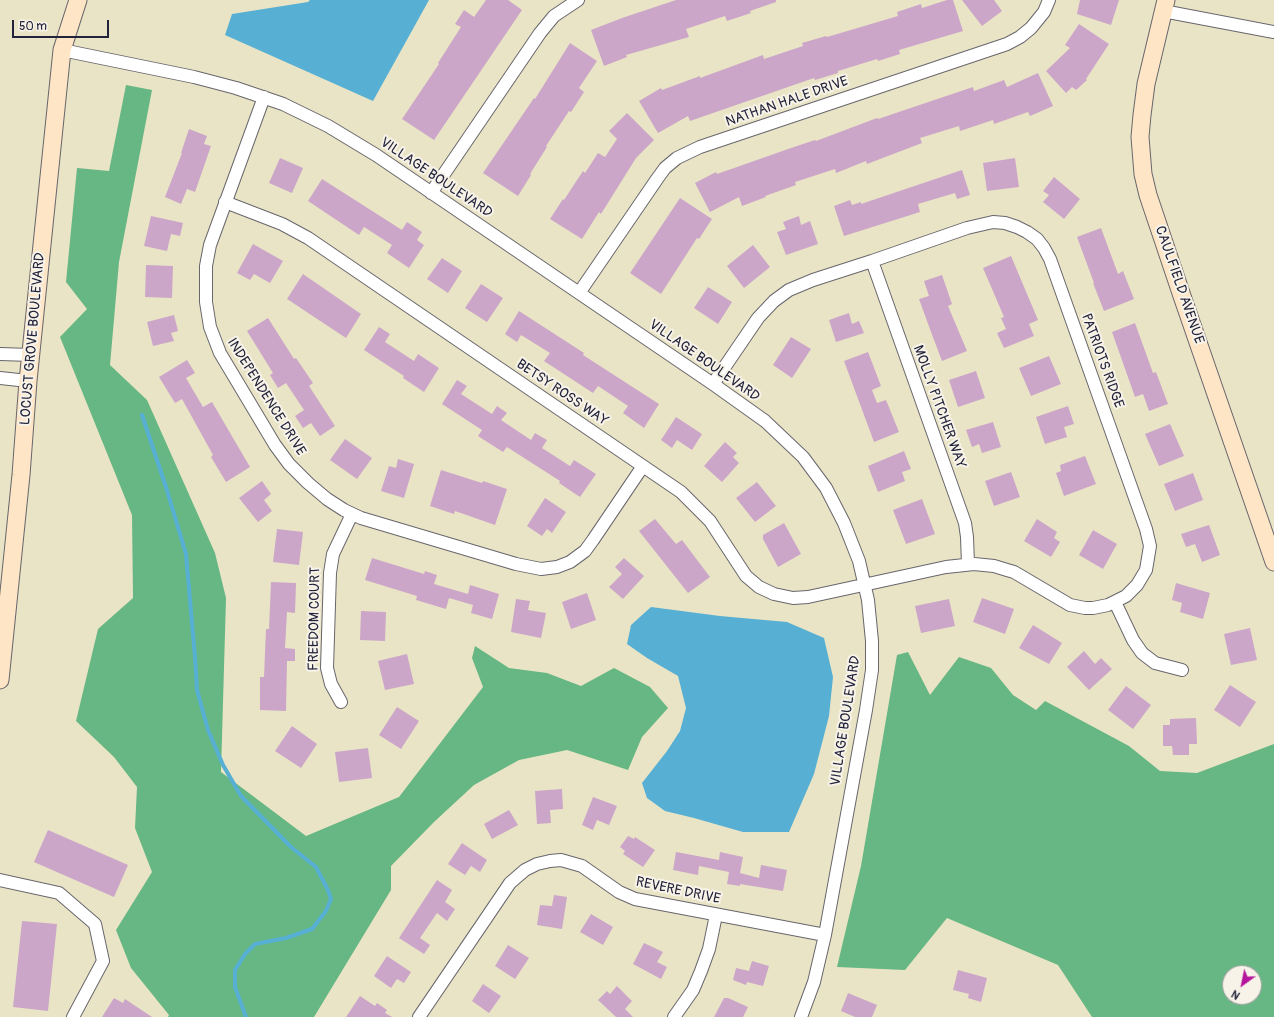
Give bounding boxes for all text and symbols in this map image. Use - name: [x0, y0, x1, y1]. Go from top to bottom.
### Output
- scale bar: [14, 12, 111, 38]
- text: 50 m: [19, 19, 47, 34]
- street label: NATHAN HALE DRIVE: [724, 73, 850, 131]
- street label: VILLAGE BOULEVARD: [377, 134, 495, 222]
- street label: CAULFIELD AVENUE: [1151, 224, 1207, 346]
- street label: LOCUST GROVE BOULEVARD: [17, 252, 49, 426]
- street label: PATRIOTS RIDGE: [1077, 312, 1127, 410]
- street label: VILLAGE BOULEVARD: [645, 316, 763, 406]
- street label: INDEPENDENCE DRIVE: [223, 335, 309, 459]
- street label: MOLLY PITCHER WAY: [909, 343, 969, 471]
- street label: BETSY ROSS WAY: [513, 356, 611, 430]
- street label: FREEDOM COURT: [306, 567, 324, 671]
- street label: VILLAGE BOULEVARD: [827, 655, 865, 787]
- street label: REVERE DRIVE: [634, 874, 722, 908]
- north arrow: [1222, 965, 1262, 1005]
- text: N: [1229, 987, 1242, 1002]

